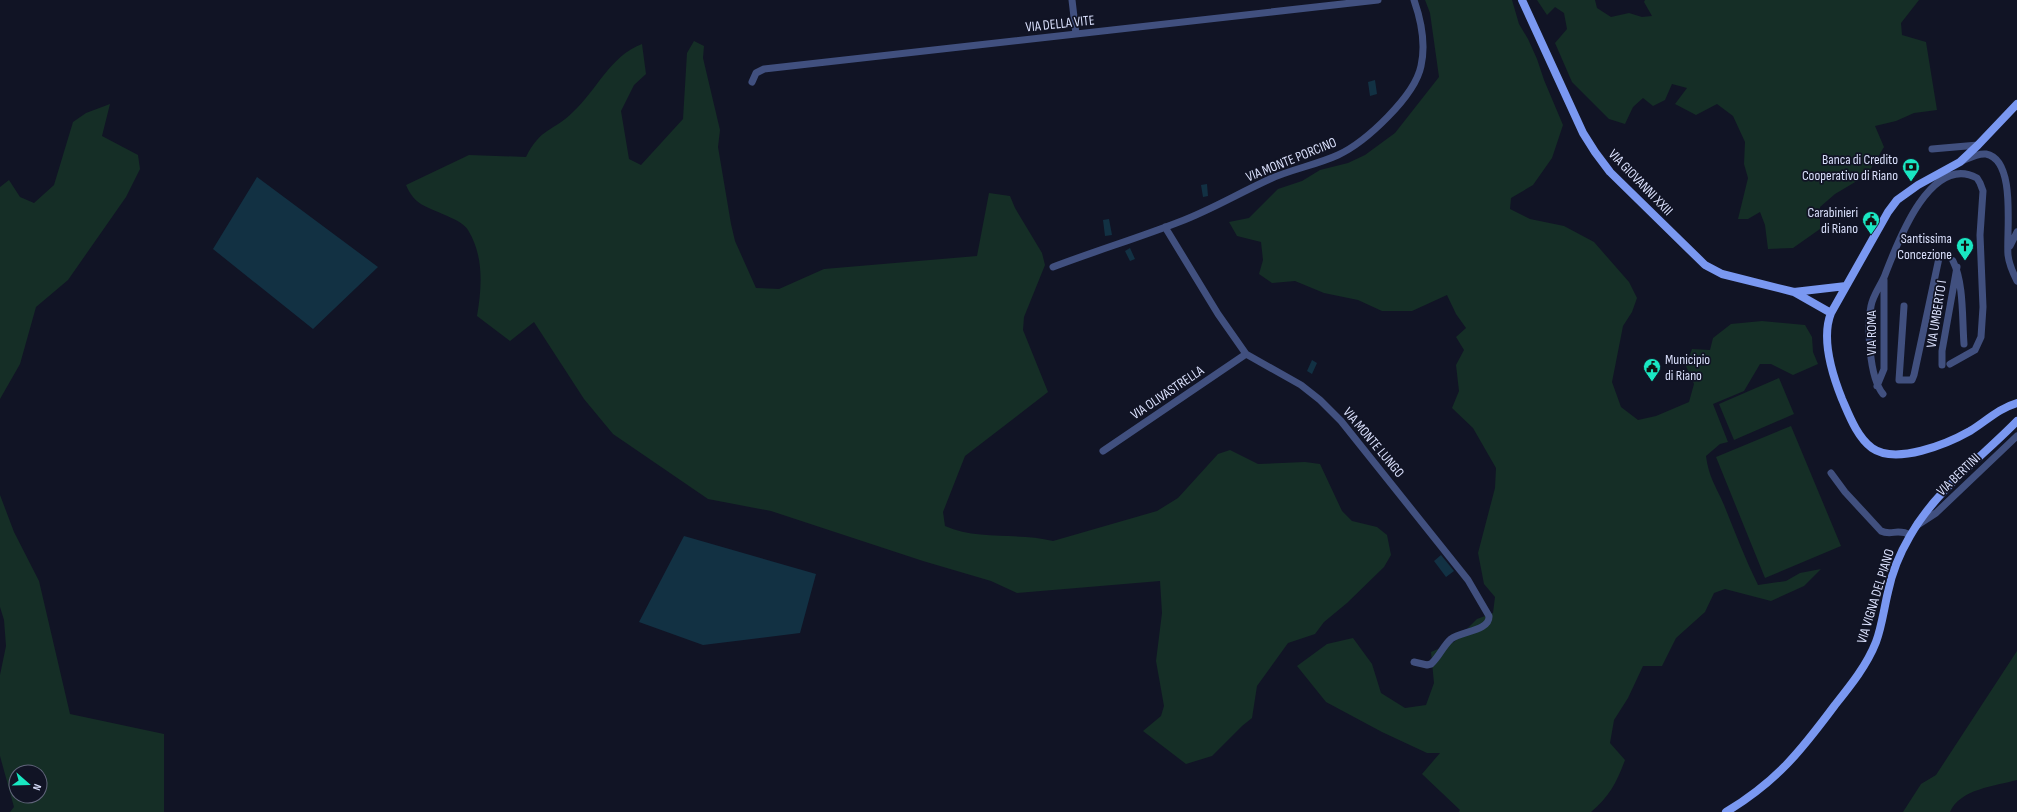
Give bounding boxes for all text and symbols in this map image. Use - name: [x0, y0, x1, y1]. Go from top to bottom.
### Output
- street label: VIA DELLA VITE: [1025, 11, 1096, 36]
- street label: VIA MONTE PORCINO: [1243, 134, 1339, 185]
- street label: VIA GIOVANNI XXIII: [1605, 146, 1677, 219]
- place label: Banca di Credito Cooperativo di Riano: [1802, 151, 1898, 184]
- bank icon: Banca di Credito Cooperativo di Riano: [1901, 157, 1921, 182]
- place label: Carabinieri di Riano: [1808, 204, 1858, 237]
- public building icon: Carabinieri di Riano: [1861, 210, 1881, 235]
- place label: Santissima Concezione: [1897, 230, 1952, 263]
- church icon: Santissima Concezione: [1955, 236, 1975, 261]
- street label: VIA UMBERTO I: [1923, 279, 1950, 349]
- street label: VIA ROMA: [1863, 310, 1880, 355]
- place label: Municipio di Riano: [1665, 351, 1710, 384]
- public building icon: Municipio di Riano: [1642, 357, 1662, 382]
- street label: VIA OLIVASTRELLA: [1128, 361, 1208, 423]
- street label: VIA MONTE LUNGO: [1339, 404, 1408, 481]
- street label: VIA BERTINI: [1933, 449, 1984, 499]
- street label: VIA VIGNA DEL PIANO: [1853, 547, 1898, 645]
- north arrow: [8, 764, 48, 804]
- text: N: [30, 782, 44, 792]

